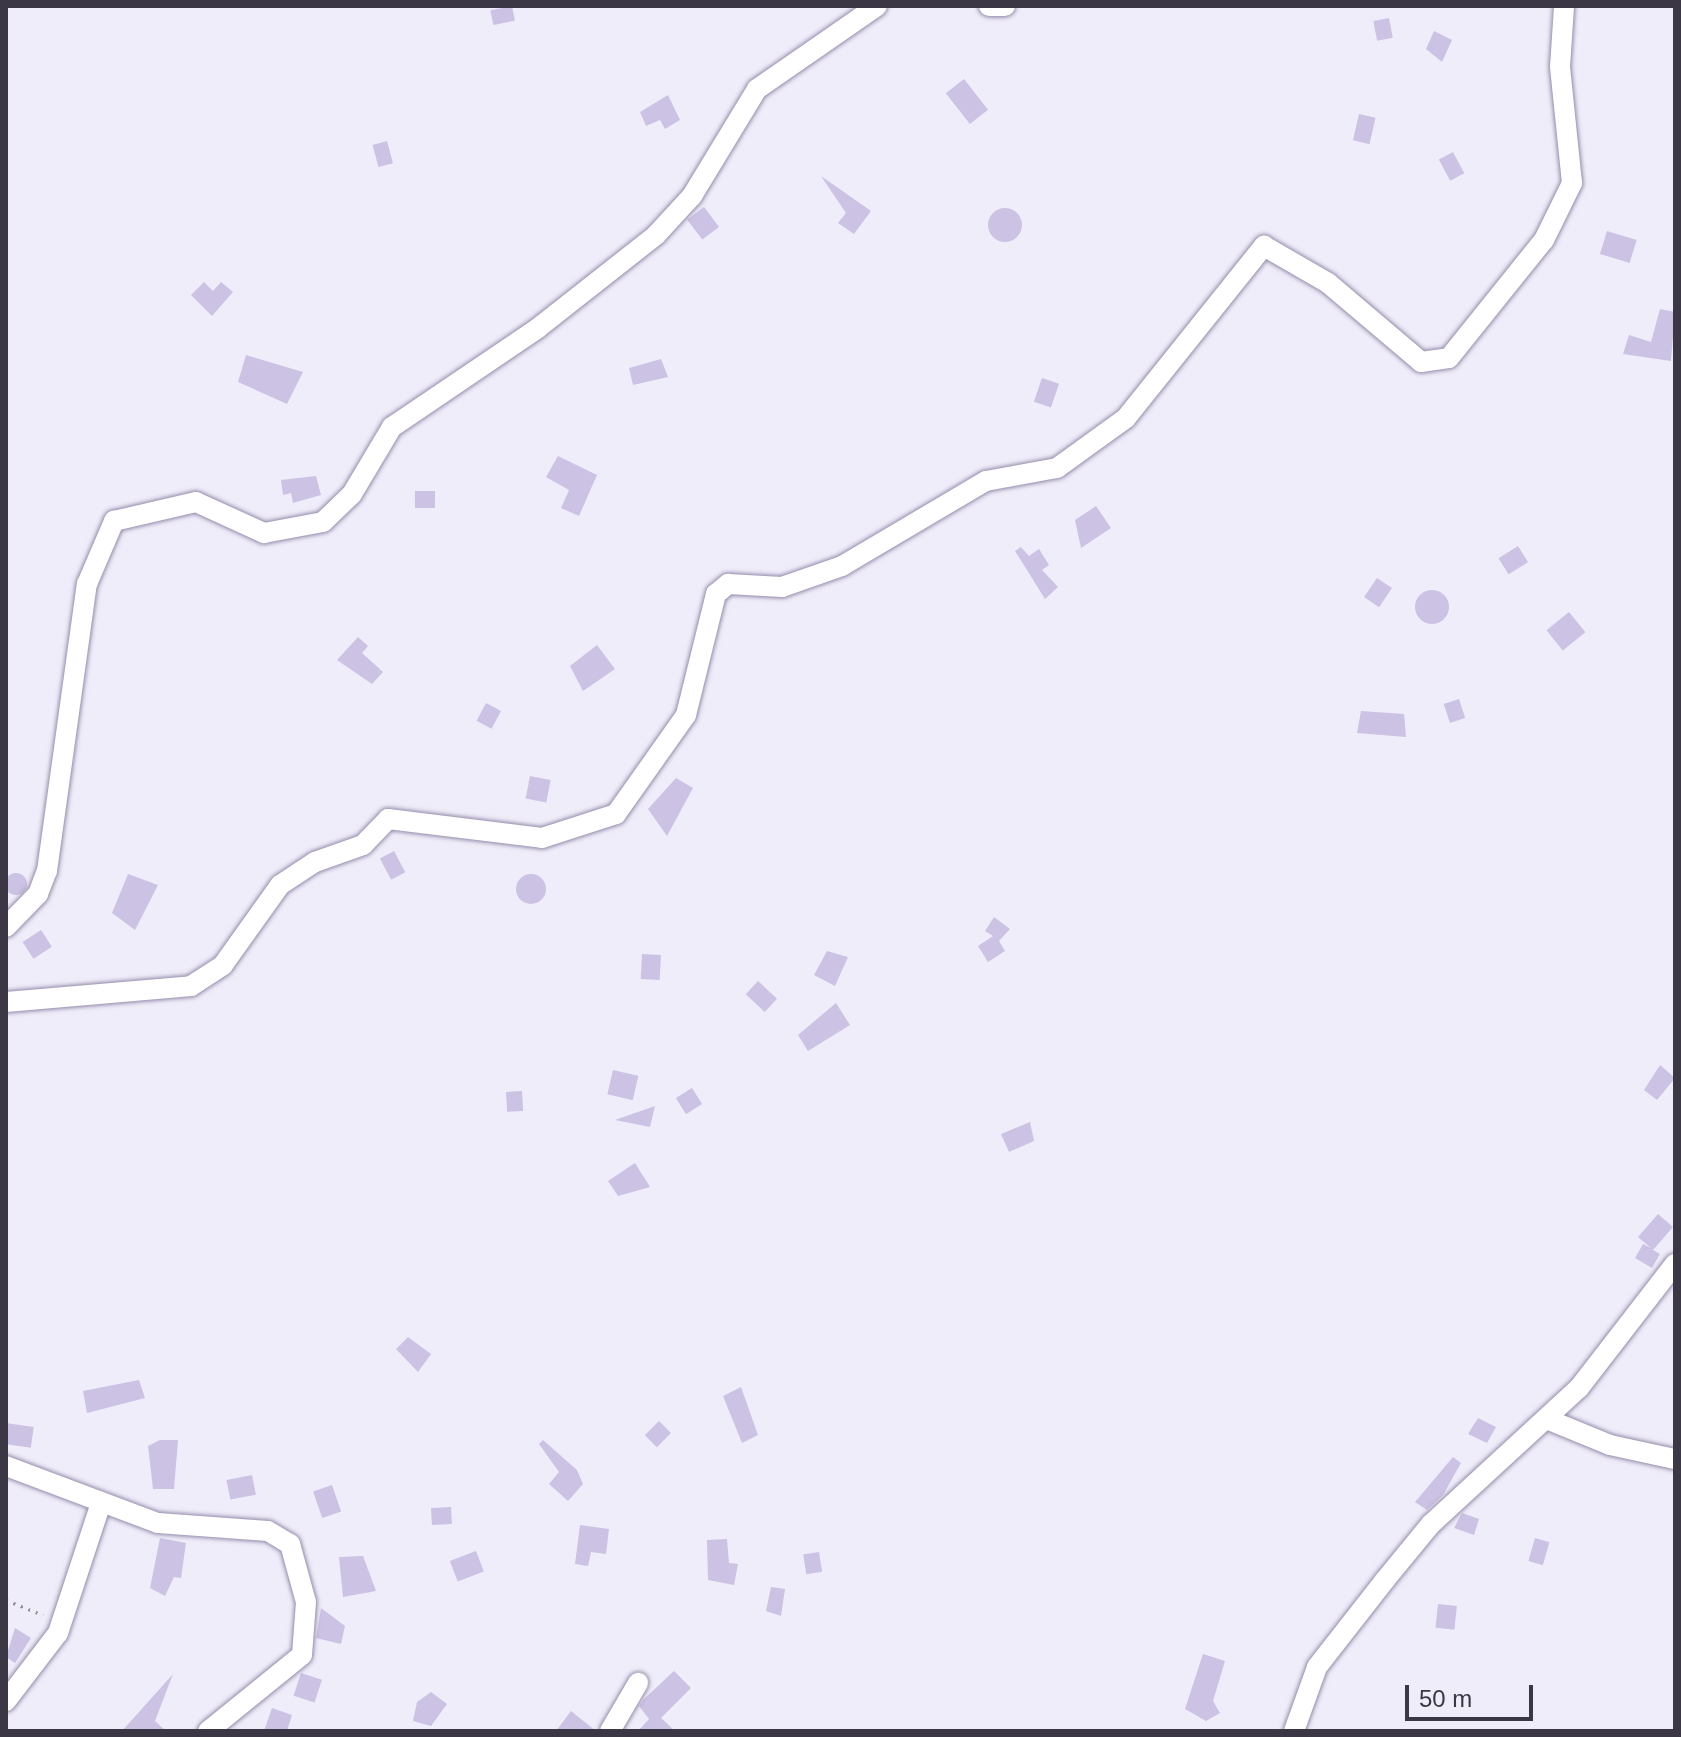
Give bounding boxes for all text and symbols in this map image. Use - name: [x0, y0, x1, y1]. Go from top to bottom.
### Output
- scale bar: [1409, 1669, 1537, 1719]
- text: 50 m: [1419, 1685, 1472, 1712]

